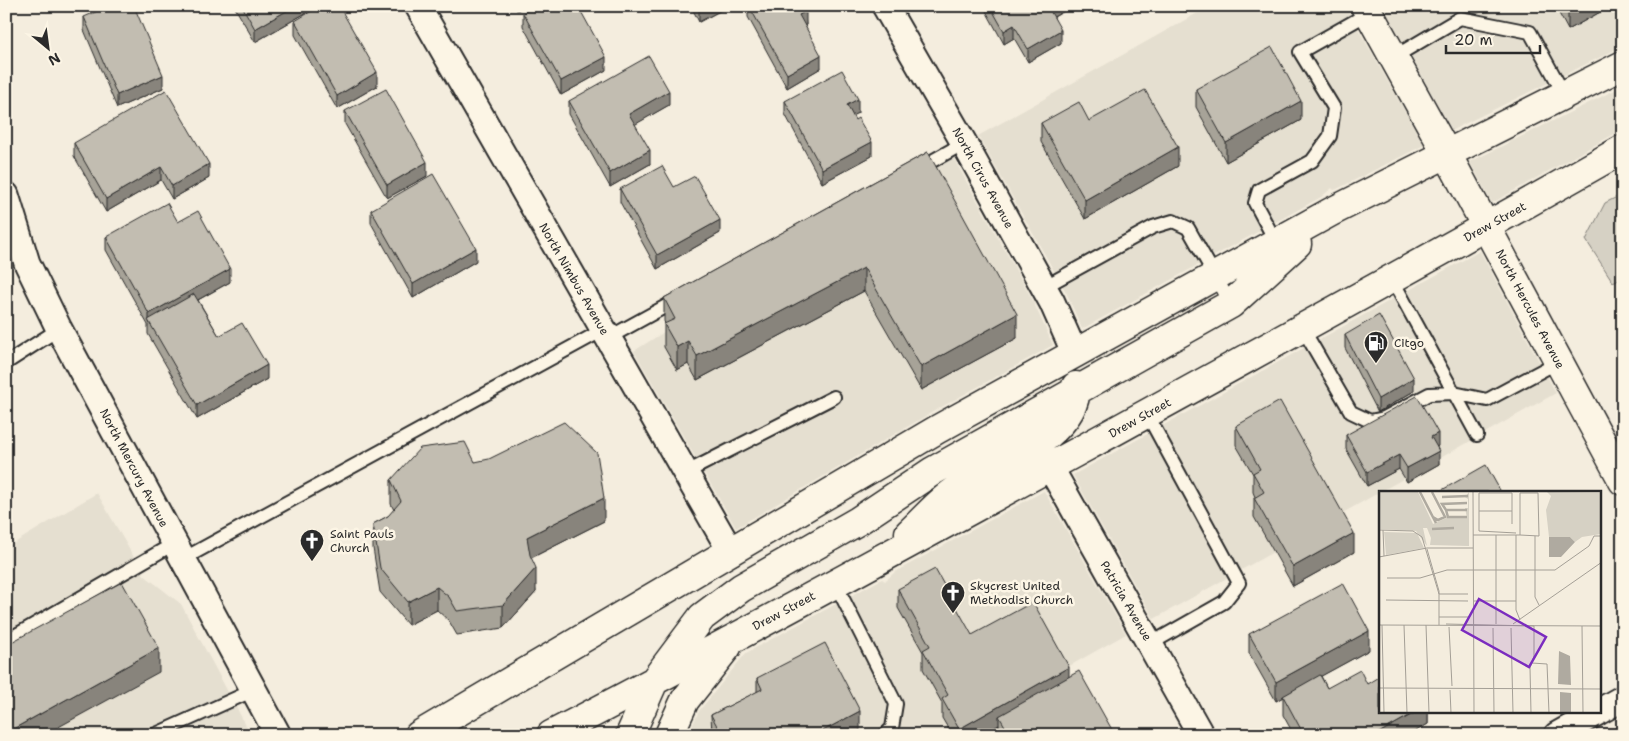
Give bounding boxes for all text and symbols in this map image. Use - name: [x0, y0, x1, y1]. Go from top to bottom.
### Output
- north arrow: [22, 22, 72, 72]
- scale bar: [1446, 22, 1540, 54]
- text: 20 m: [1454, 30, 1493, 50]
- text: N: [45, 49, 64, 70]
- street label: North Cirus Avenue: [949, 125, 1017, 231]
- street label: Drew Street: [1461, 198, 1529, 246]
- street label: North Nimbus Avenue: [535, 220, 613, 338]
- street label: North Hercules Avenue: [1492, 246, 1568, 372]
- fuel station icon: Citgo: [1363, 330, 1389, 364]
- place label: Citgo: [1394, 335, 1424, 351]
- street label: Drew Street: [1106, 394, 1174, 442]
- street label: North Mercury Avenue: [96, 406, 172, 530]
- inset map: [1379, 491, 1602, 714]
- place label: Saint Pauls Church: [330, 526, 394, 556]
- church icon: Saint Pauls Church: [299, 528, 325, 562]
- street label: Patricia Avenue: [1097, 558, 1156, 644]
- place label: Skycrest United Methodist Church: [970, 578, 1073, 608]
- church icon: Skycrest United Methodist Church: [940, 580, 966, 614]
- street label: Drew Street: [750, 588, 818, 634]

